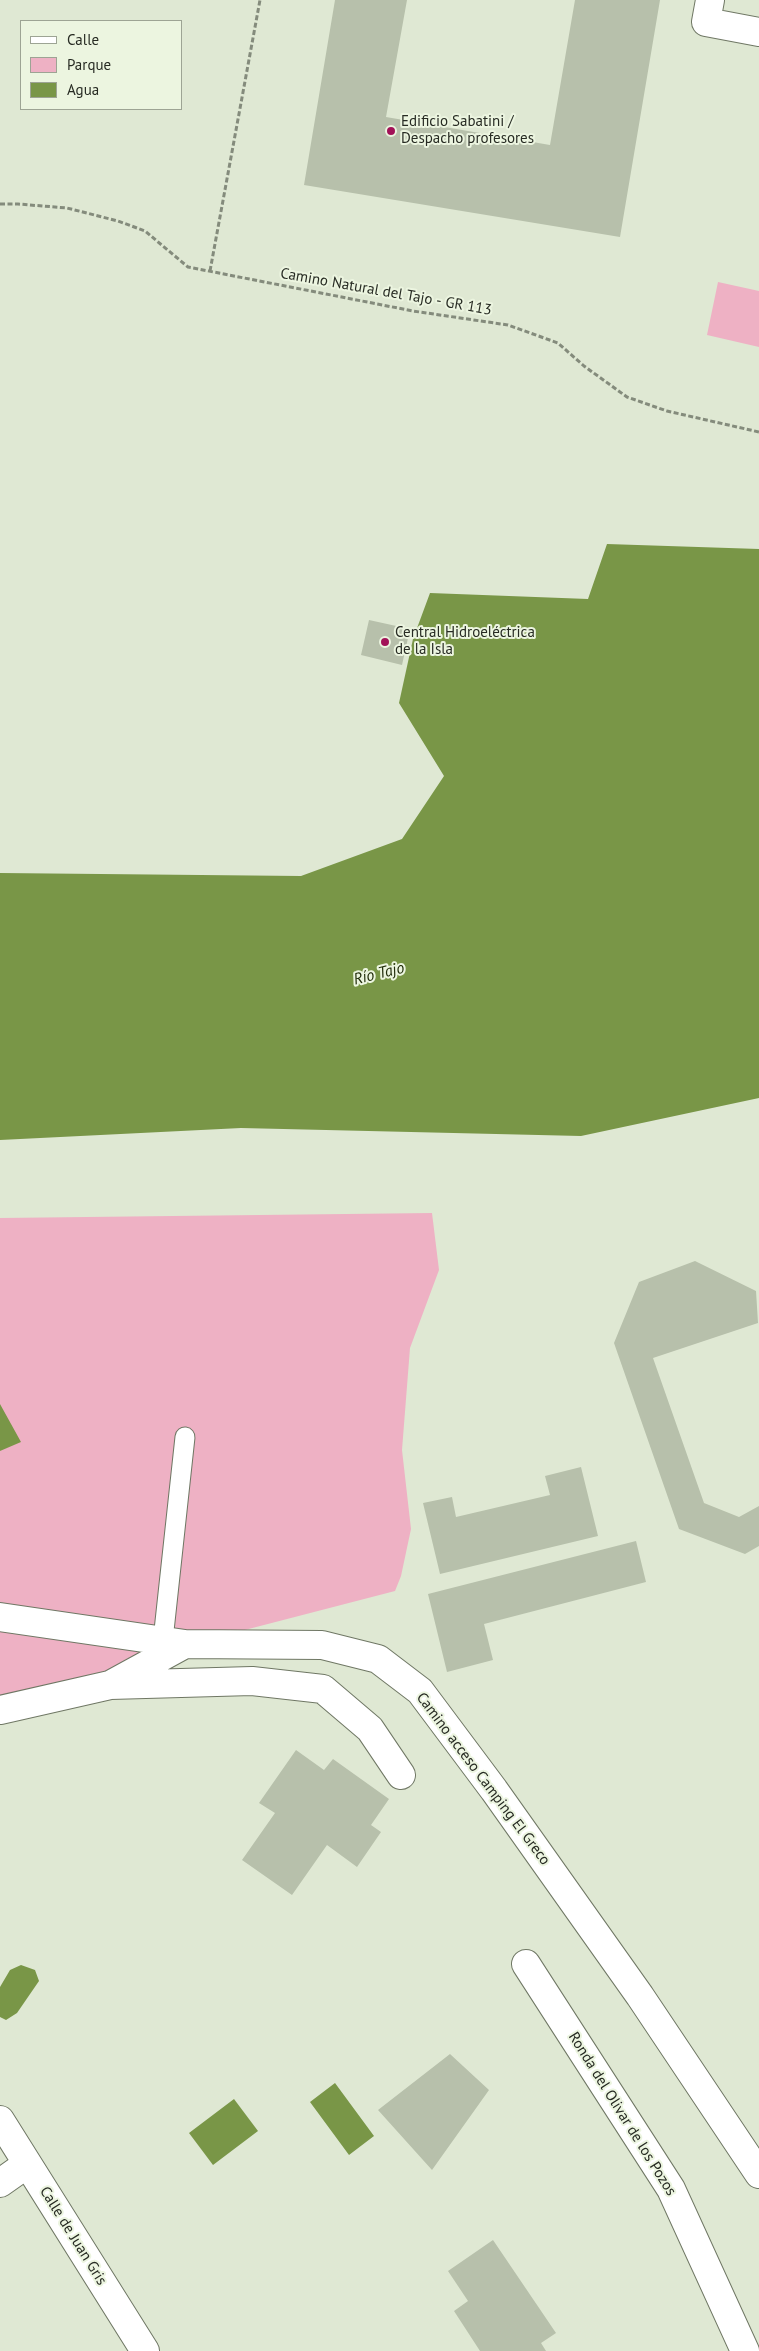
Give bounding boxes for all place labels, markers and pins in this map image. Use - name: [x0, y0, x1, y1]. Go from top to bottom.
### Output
- place label: Edificio Sabatini / Despacho profesores: [401, 113, 534, 148]
- marker: Edificio Sabatini / Despacho profesores: [385, 125, 397, 137]
- place label: Central Hidroeléctrica de la Isla: [395, 624, 535, 659]
- marker: Central Hidroeléctrica de la Isla: [379, 636, 391, 648]

